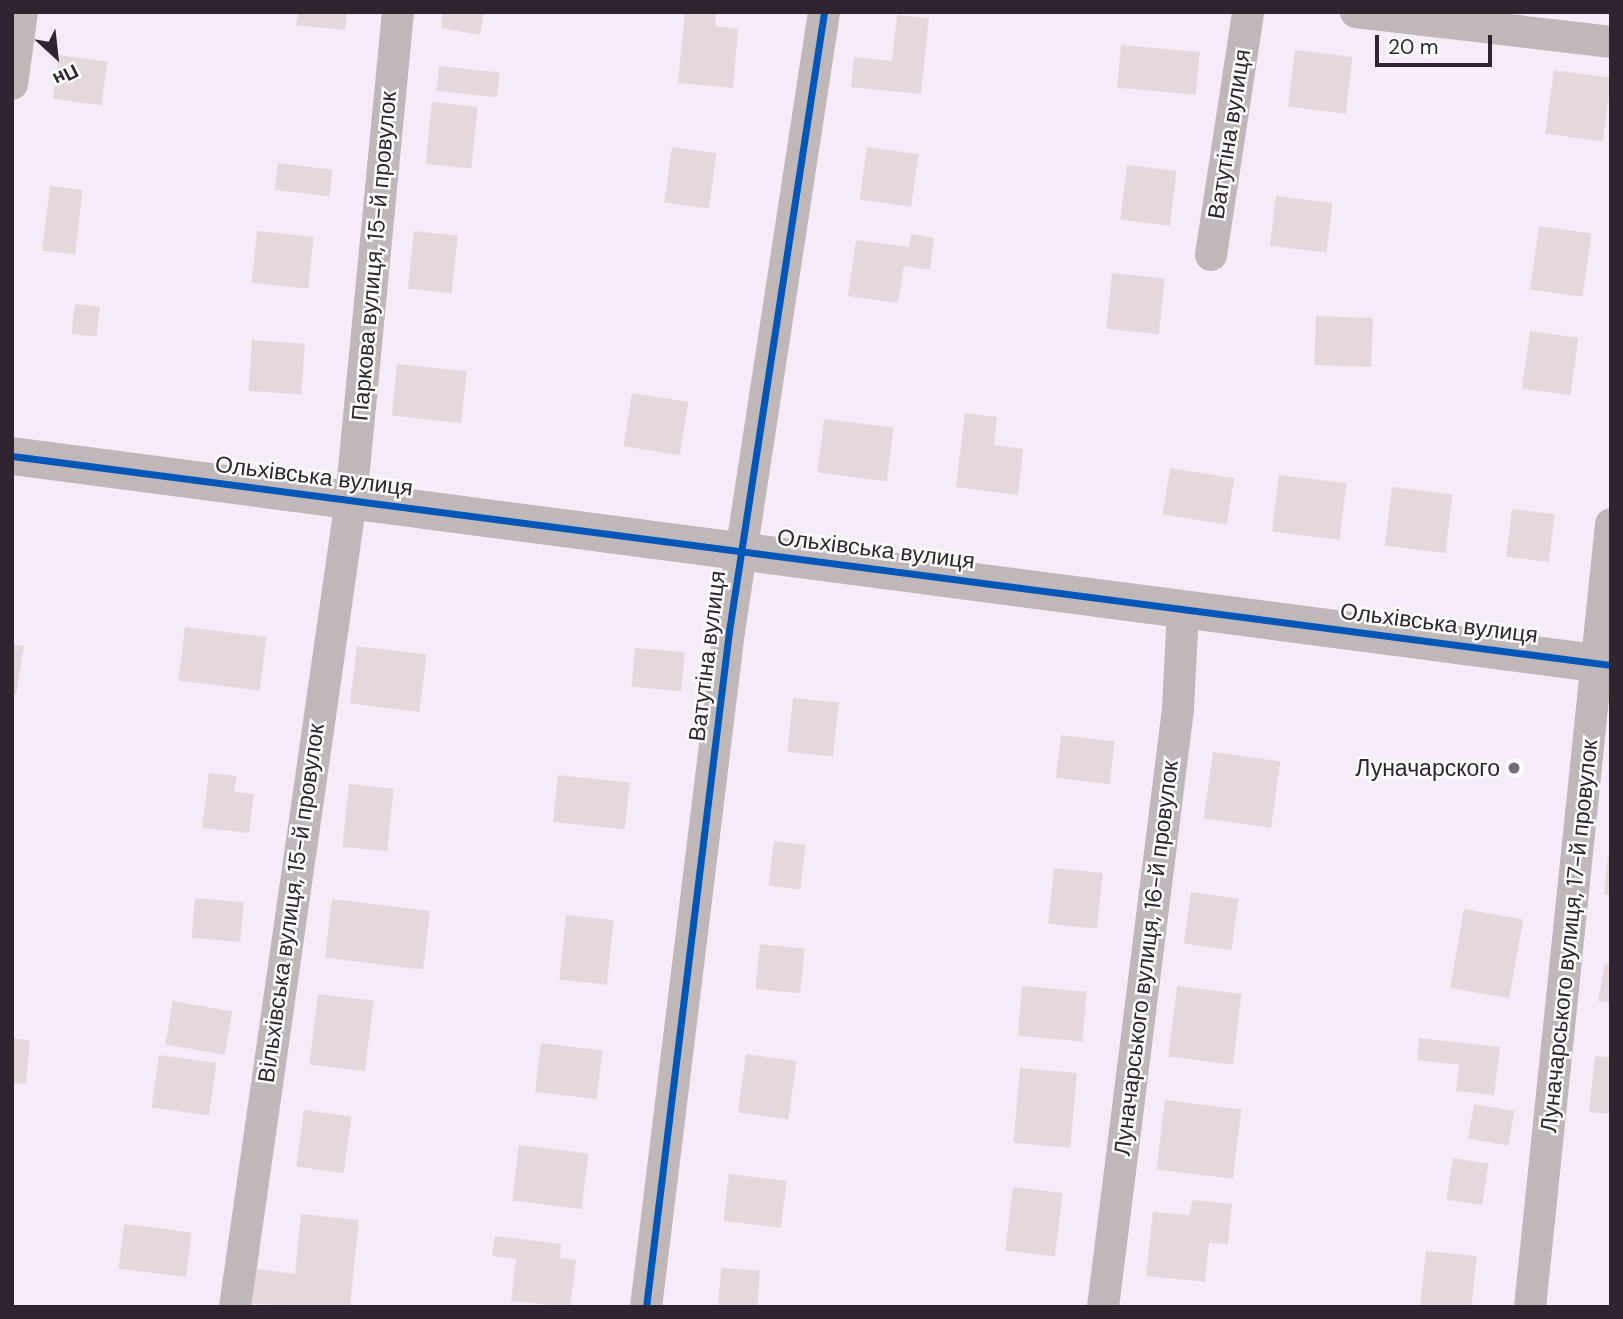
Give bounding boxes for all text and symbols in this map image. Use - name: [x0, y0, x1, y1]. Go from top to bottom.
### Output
- north arrow: [21, 21, 91, 91]
- scale bar: [1378, 21, 1495, 65]
- text: 20 m: [1388, 33, 1439, 61]
- street label: Ватутіна вулиця: [1202, 47, 1256, 221]
- text: Пн: [49, 58, 83, 92]
- street label: Паркова вулиця, 15-й провулок: [346, 90, 402, 422]
- street label: Ольхівська вулиця: [213, 450, 415, 502]
- street label: Ольхівська вулиця: [775, 523, 977, 575]
- street label: Ватутіна вулиця: [683, 569, 731, 743]
- street label: Ольхівська вулиця: [1338, 597, 1540, 649]
- street label: Вільхівська вулиця, 15-й провулок: [252, 722, 330, 1084]
- street label: Луначарського вулиця, 17-й провулок: [1535, 738, 1603, 1134]
- place label: Луначарского: [1355, 754, 1500, 782]
- street label: Луначарського вулиця, 16-й провулок: [1108, 759, 1184, 1157]
- marker: Луначарского: [1506, 760, 1522, 776]

